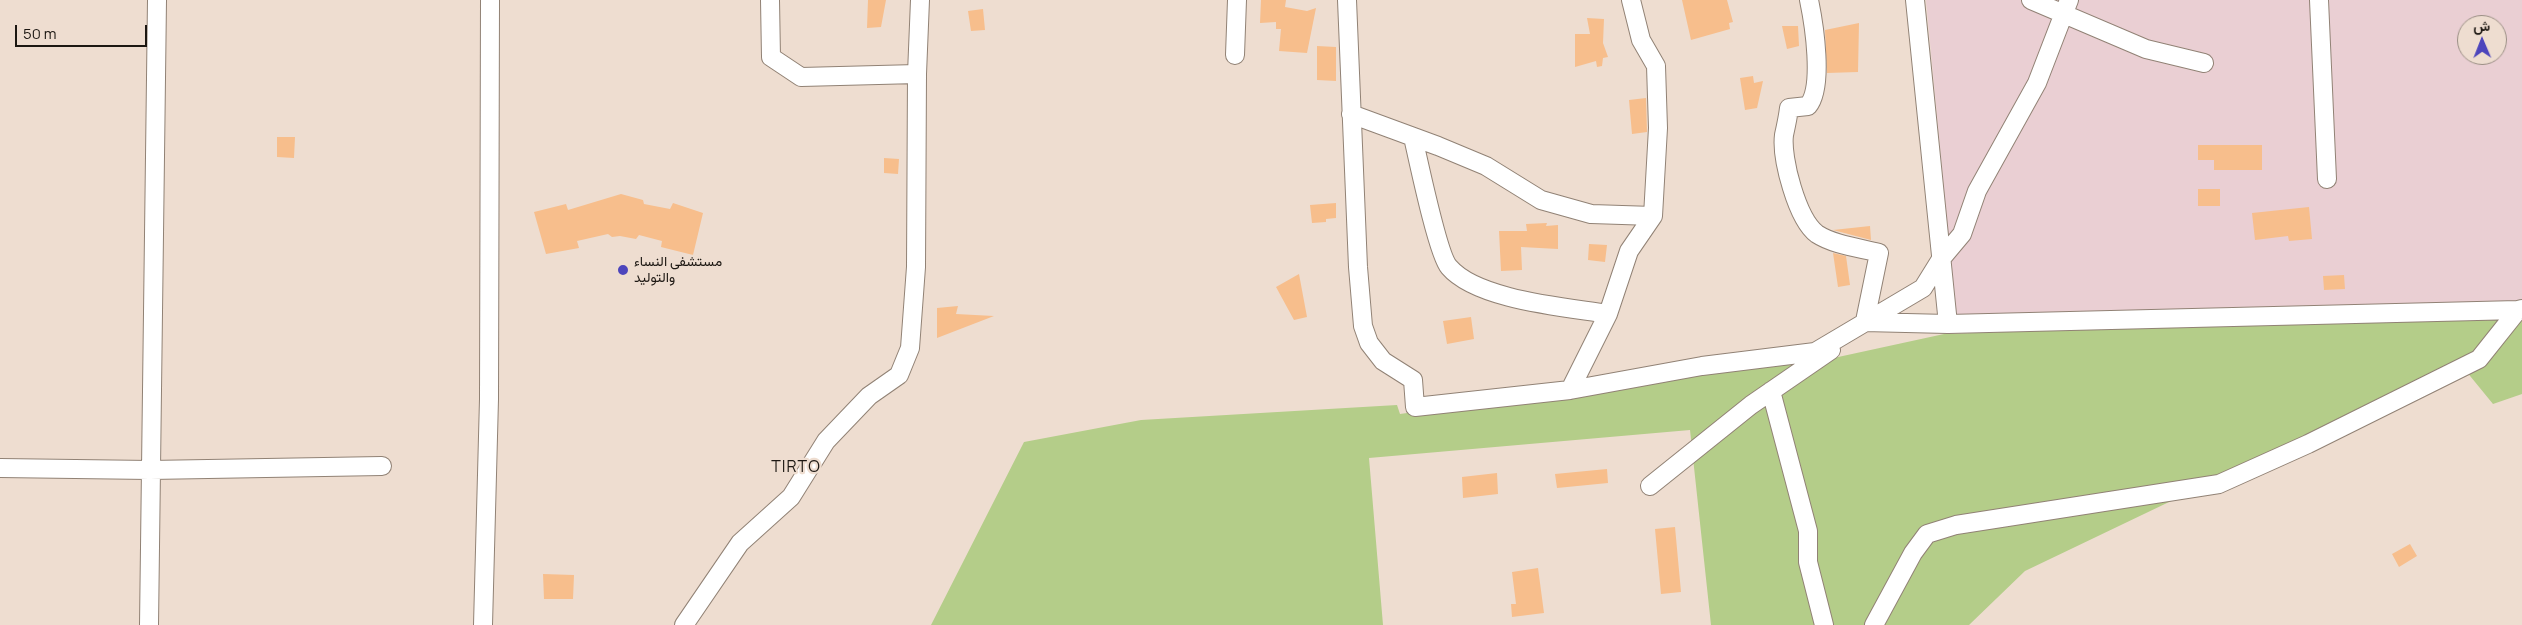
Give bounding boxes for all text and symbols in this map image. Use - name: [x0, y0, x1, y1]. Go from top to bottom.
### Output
- scale bar: [18, 15, 150, 47]
- north arrow: [2457, 15, 2507, 65]
- text: ش: [2473, 16, 2490, 35]
- text: 50 m: [23, 23, 57, 44]
- place label: مستشفى النساء والتوليد: [634, 254, 722, 286]
- marker: مستشفى النساء والتوليد: [616, 263, 630, 277]
- district label: TIRTO: [771, 458, 821, 478]

